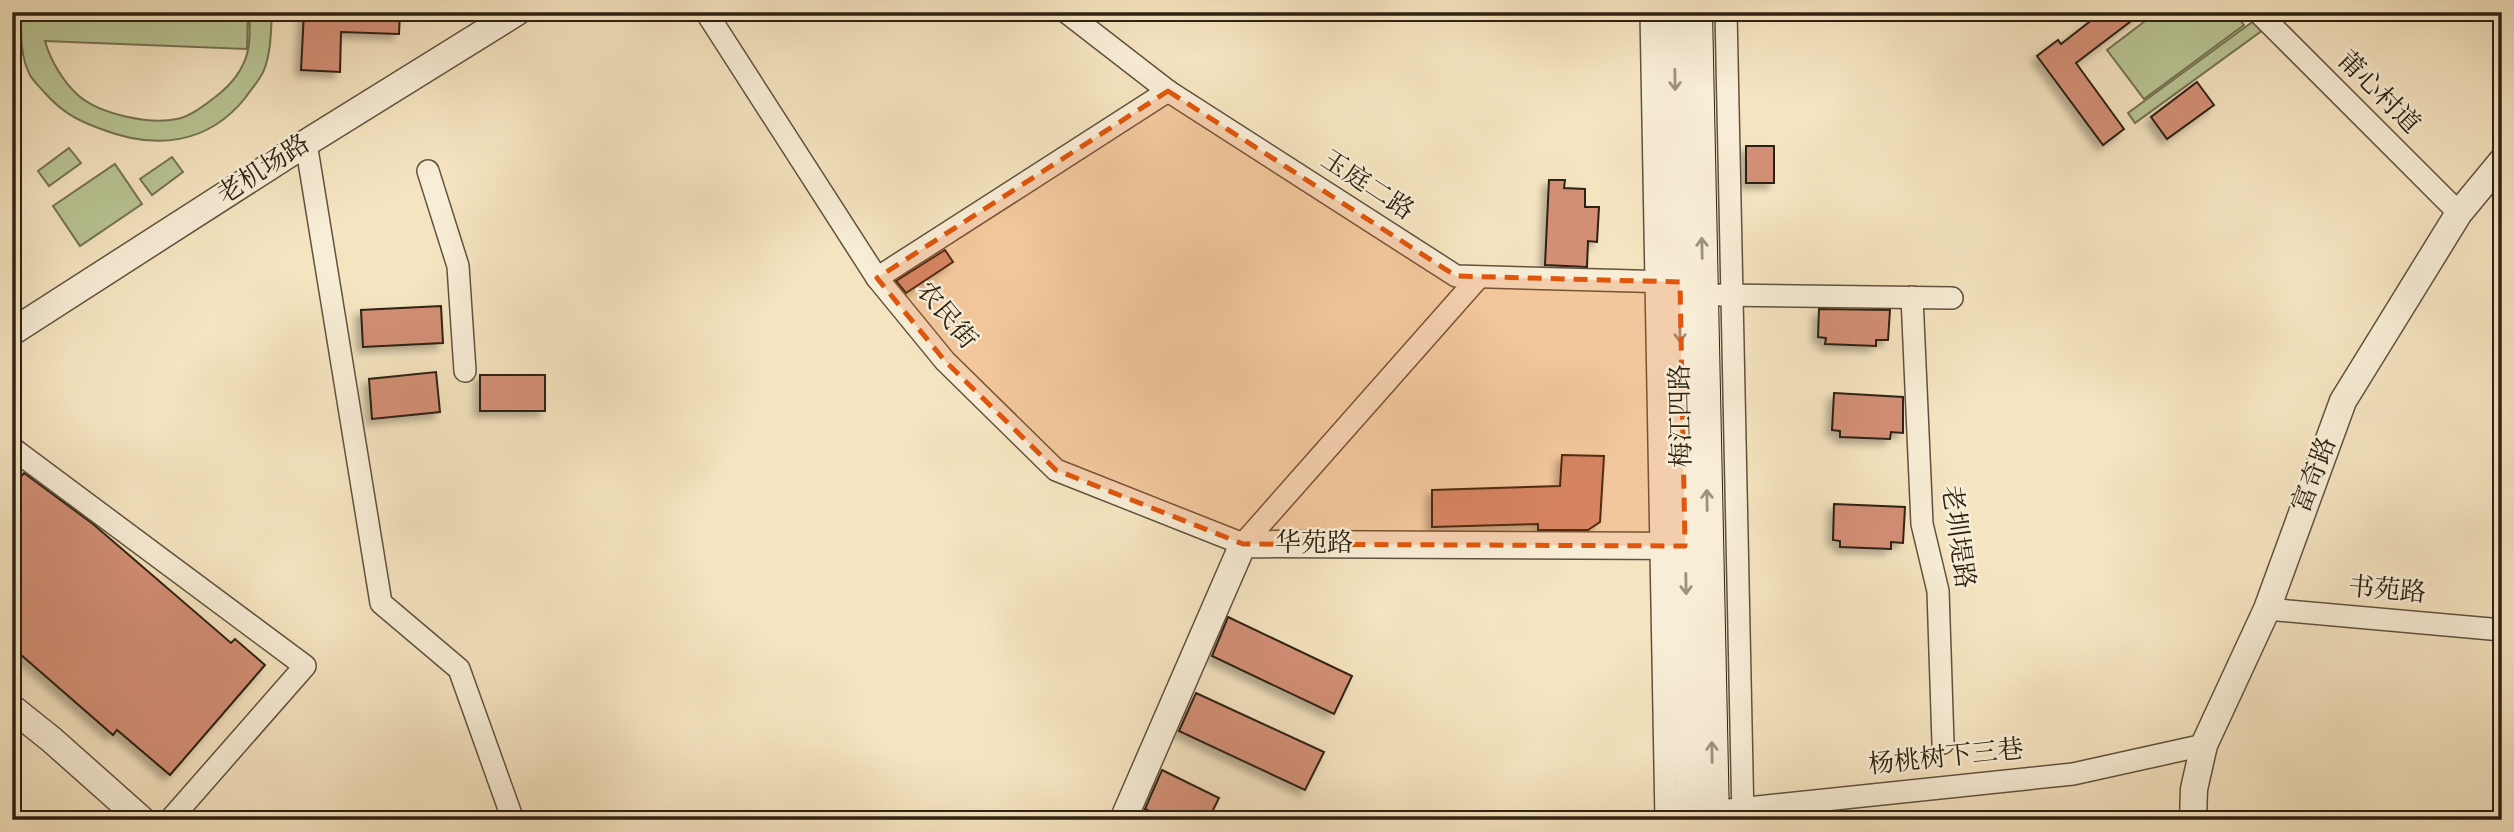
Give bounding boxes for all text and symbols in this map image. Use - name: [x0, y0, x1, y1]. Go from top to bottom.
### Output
- street label: 莆心村道: [2328, 43, 2428, 143]
- one-way arrow: [1669, 69, 1682, 92]
- street label: 老机场路: [211, 127, 317, 213]
- street label: 玉庭二路: [1314, 143, 1420, 229]
- one-way arrow: [1695, 236, 1709, 259]
- street label: 农民街: [907, 275, 985, 357]
- one-way arrow: [1674, 321, 1687, 344]
- street label: 梅江四路: [1663, 364, 1701, 468]
- street label: 富奇路: [2284, 432, 2346, 518]
- street label: 老圳堤路: [1932, 483, 1982, 591]
- one-way arrow: [1700, 488, 1714, 511]
- street label: 华苑路: [1275, 526, 1353, 562]
- street label: 书苑路: [2347, 570, 2427, 612]
- one-way arrow: [1679, 573, 1693, 596]
- street label: 杨桃树下三巷: [1867, 732, 2025, 784]
- one-way arrow: [1706, 740, 1719, 763]

